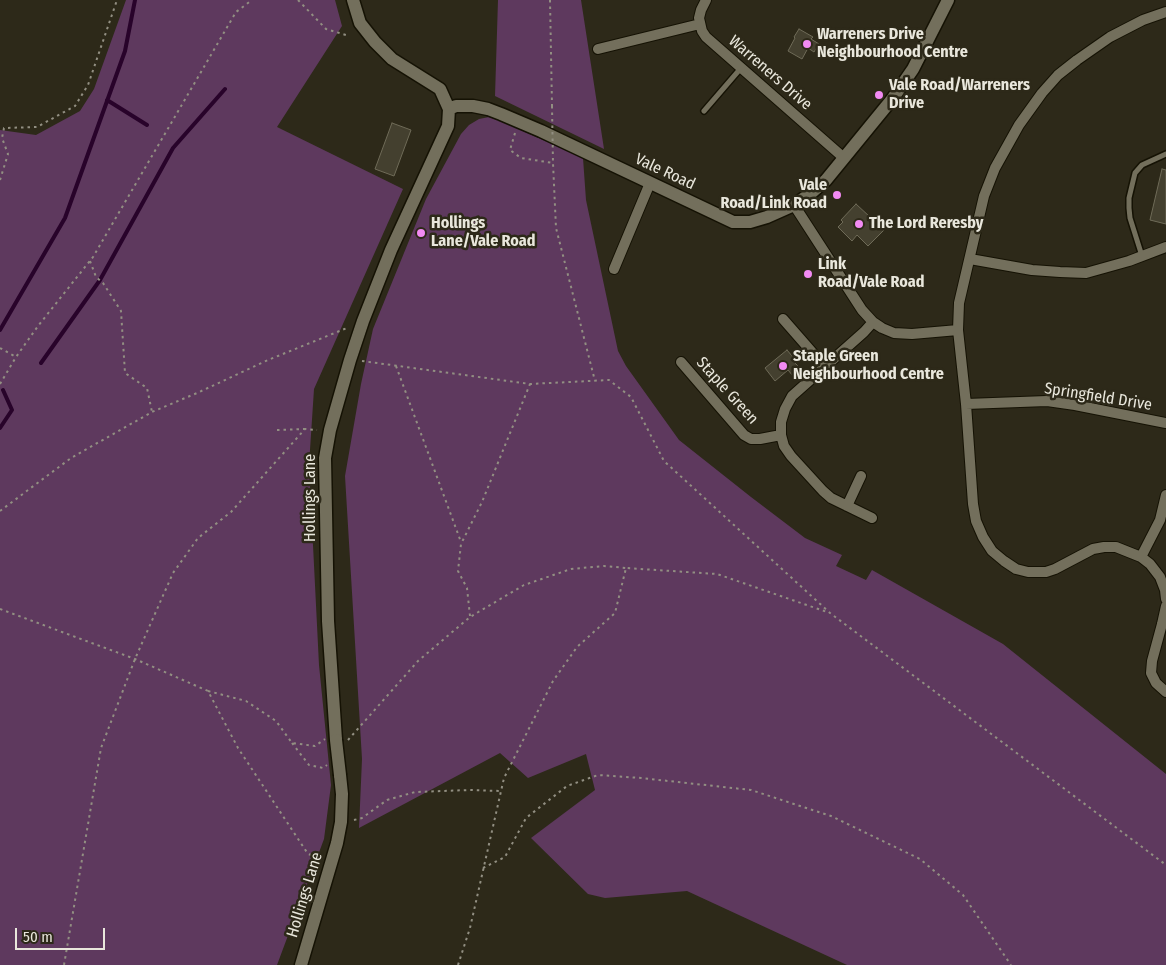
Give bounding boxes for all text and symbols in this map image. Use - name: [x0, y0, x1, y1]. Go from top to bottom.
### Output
- place label: Warreners Drive Neighbourhood Centre: [817, 25, 968, 63]
- street label: Warreners Drive: [724, 32, 816, 114]
- marker: Warreners Drive Neighbourhood Centre: [801, 38, 813, 50]
- place label: Vale Road/Warreners Drive: [889, 76, 1030, 114]
- marker: Vale Road/Warreners Drive: [873, 89, 885, 101]
- street label: Vale Road: [632, 150, 698, 194]
- place label: Vale Road/Link Road: [720, 176, 827, 214]
- marker: Vale Road/Link Road: [831, 189, 843, 201]
- place label: Hollings Lane/Vale Road: [431, 214, 535, 252]
- place label: The Lord Reresby: [869, 214, 983, 234]
- marker: The Lord Reresby: [853, 218, 865, 230]
- marker: Hollings Lane/Vale Road: [415, 227, 427, 239]
- place label: Link Road/Vale Road: [818, 255, 924, 293]
- marker: Link Road/Vale Road: [802, 268, 814, 280]
- place label: Staple Green Neighbourhood Centre: [793, 347, 944, 385]
- street label: Staple Green: [692, 353, 762, 429]
- marker: Staple Green Neighbourhood Centre: [777, 360, 789, 372]
- street label: Springfield Drive: [1043, 379, 1153, 415]
- street label: Hollings Lane: [301, 454, 321, 542]
- street label: Hollings Lane: [283, 850, 327, 940]
- scale bar: [18, 918, 108, 950]
- text: 50 m: [23, 928, 53, 946]

